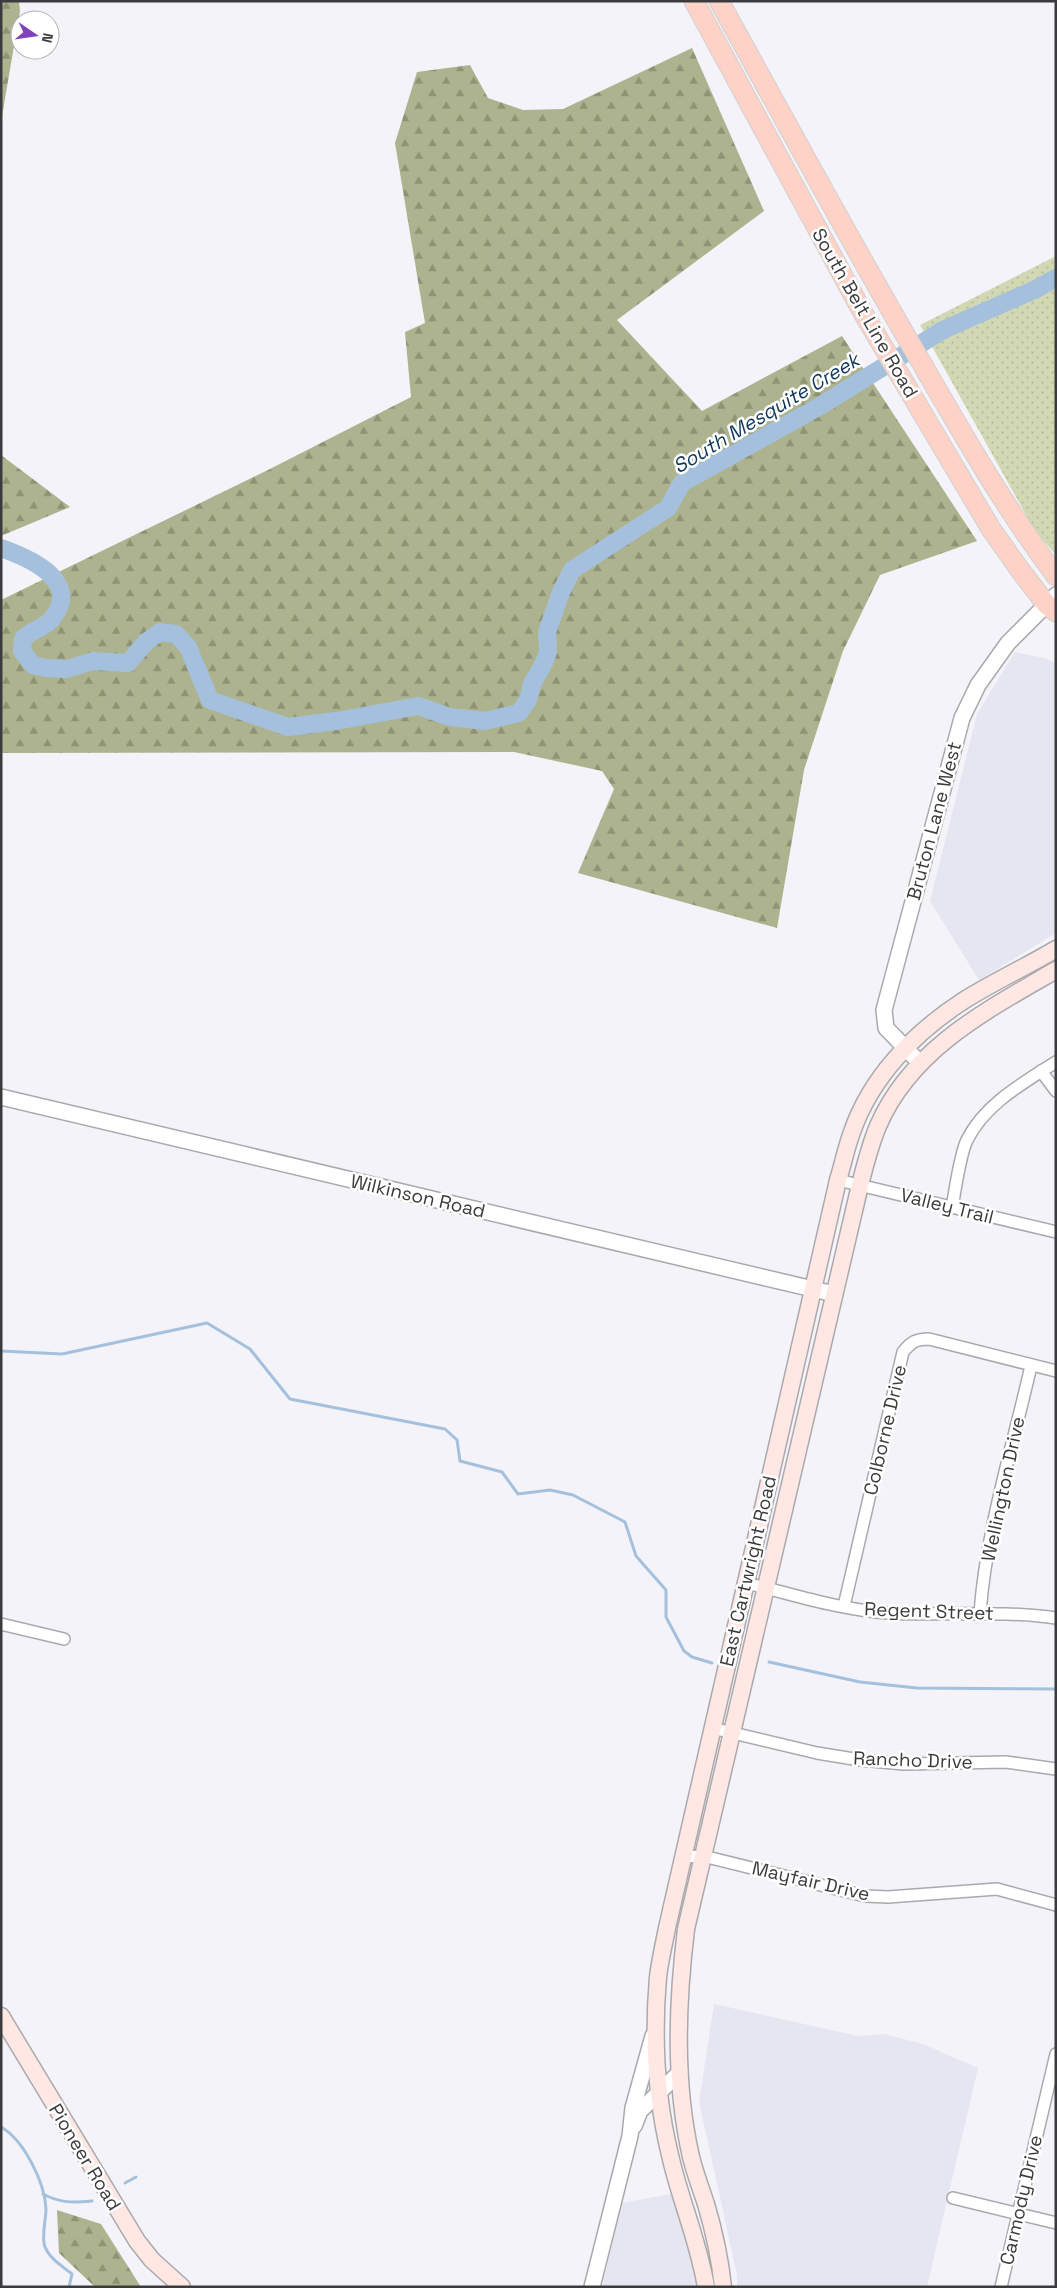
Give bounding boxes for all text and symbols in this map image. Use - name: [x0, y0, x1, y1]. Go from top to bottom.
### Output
- north arrow: [10, 10, 60, 60]
- text: N: [38, 31, 57, 45]
- street label: South Belt Line Road: [806, 224, 924, 402]
- water label: South Mesquite Creek: [668, 346, 866, 479]
- street label: Bruton Lane West: [901, 739, 967, 903]
- street label: Wilkinson Road: [348, 1168, 488, 1224]
- street label: Valley Trail: [898, 1182, 996, 1230]
- street label: Colborne Drive: [858, 1362, 912, 1498]
- street label: Wellington Drive: [975, 1414, 1031, 1564]
- street label: East Cartwright Road: [714, 1473, 782, 1669]
- street label: Regent Street: [864, 1596, 994, 1626]
- street label: Rancho Drive: [853, 1745, 973, 1775]
- street label: Mayfair Drive: [750, 1855, 872, 1907]
- street label: Pioneer Road: [43, 2099, 127, 2215]
- street label: Carmody Drive: [994, 2133, 1048, 2267]

